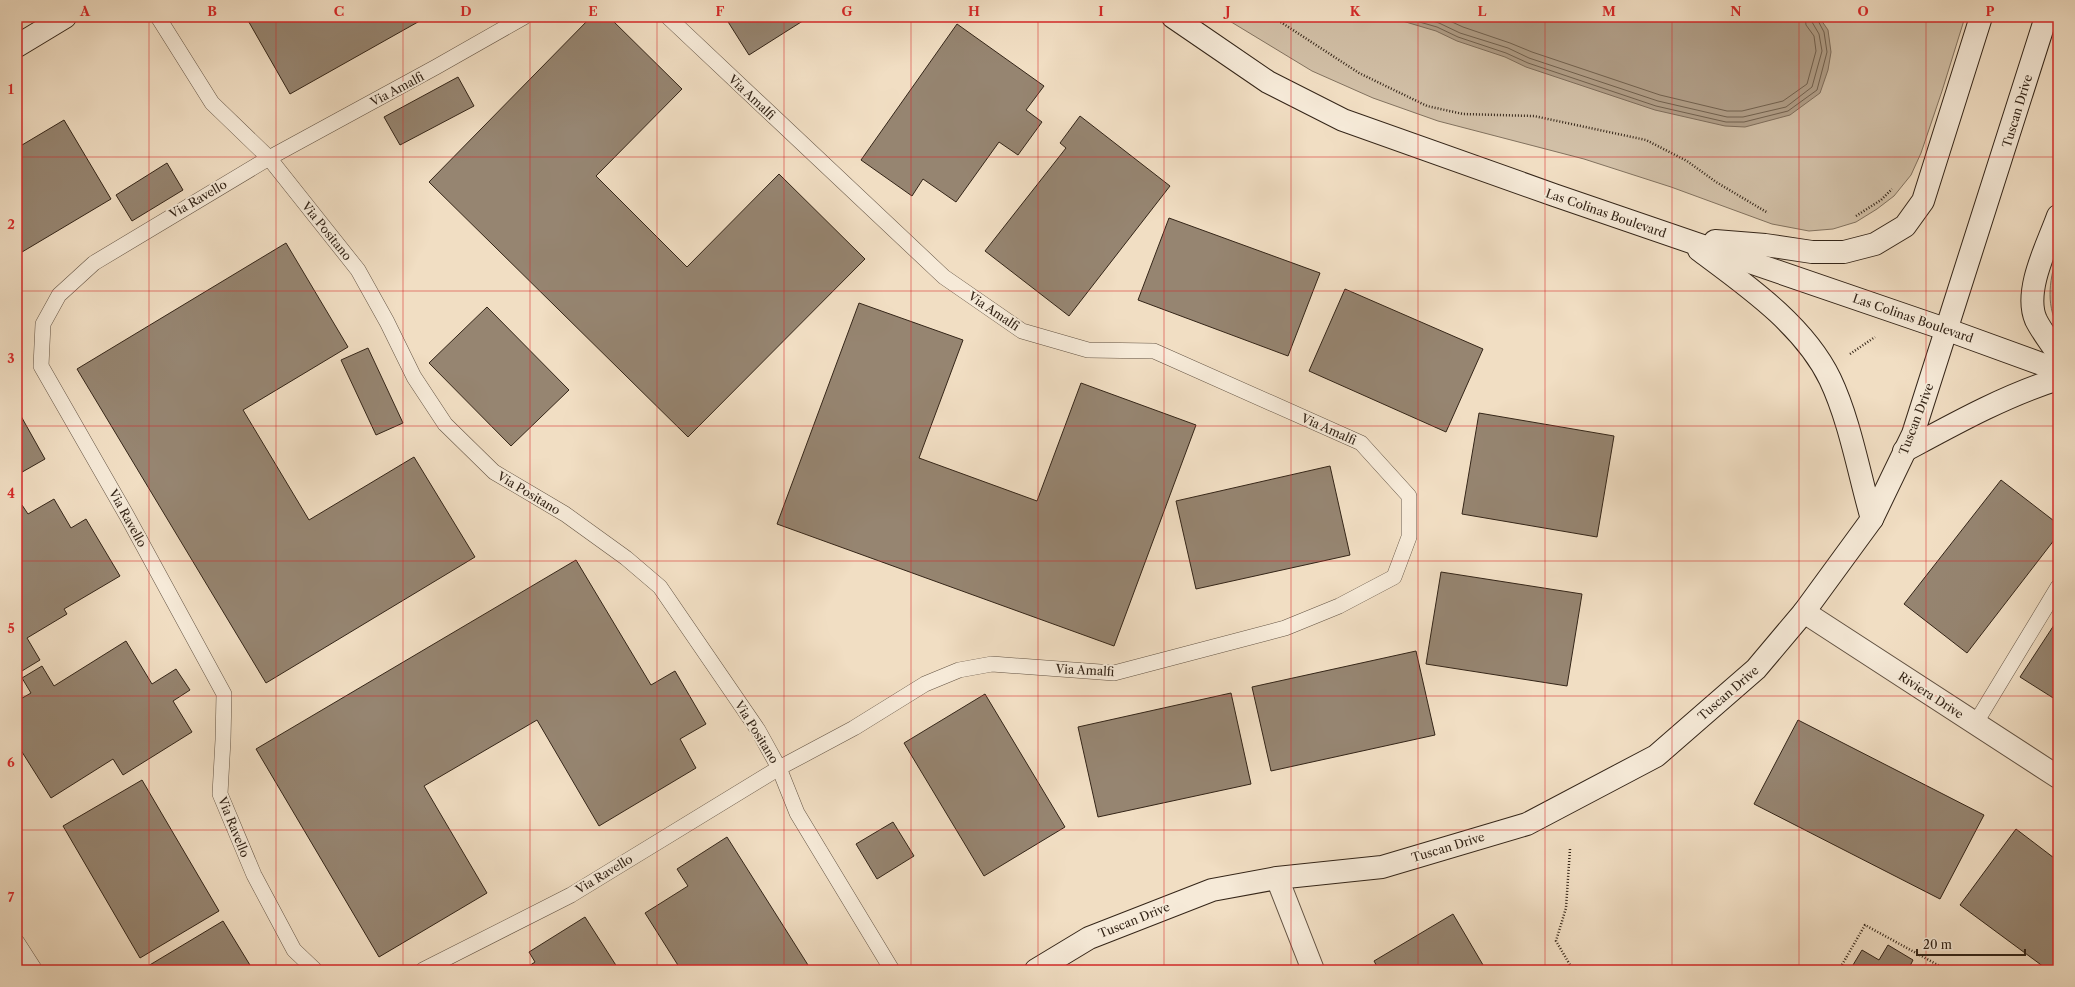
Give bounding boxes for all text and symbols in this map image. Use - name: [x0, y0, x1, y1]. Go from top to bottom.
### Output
- text: A: [79, 3, 91, 19]
- text: B: [207, 3, 217, 19]
- text: C: [334, 3, 344, 19]
- text: D: [460, 3, 472, 19]
- text: E: [588, 3, 598, 19]
- text: F: [716, 3, 725, 19]
- text: G: [841, 3, 853, 19]
- text: H: [968, 3, 980, 19]
- text: I: [1098, 3, 1104, 19]
- text: J: [1223, 3, 1231, 19]
- text: K: [1350, 3, 1361, 19]
- text: L: [1478, 3, 1487, 19]
- text: M: [1602, 3, 1616, 19]
- text: N: [1730, 3, 1742, 19]
- text: O: [1857, 3, 1869, 19]
- text: P: [1986, 3, 1995, 19]
- street label: Via Amalfi: [367, 68, 427, 110]
- street label: Via Amalfi: [725, 71, 779, 123]
- street label: Tuscan Drive: [1999, 72, 2035, 149]
- text: 1: [8, 81, 14, 97]
- street label: Via Ravello: [166, 177, 229, 222]
- street label: Las Colinas Boulevard: [1544, 185, 1669, 241]
- street label: Via Positano: [298, 198, 355, 263]
- text: 2: [7, 216, 15, 232]
- street label: Via Amalfi: [965, 288, 1023, 334]
- street label: Las Colinas Boulevard: [1851, 290, 1976, 346]
- text: 3: [7, 350, 15, 366]
- street label: Tuscan Drive: [1895, 381, 1937, 457]
- street label: Via Amalfi: [1298, 410, 1359, 448]
- street label: Via Positano: [494, 468, 563, 518]
- text: 4: [7, 485, 15, 501]
- street label: Via Ravello: [105, 486, 150, 550]
- text: 5: [7, 620, 15, 636]
- street label: Via Amalfi: [1054, 661, 1115, 679]
- street label: Tuscan Drive: [1695, 662, 1762, 723]
- street label: Riviera Drive: [1896, 668, 1967, 722]
- street label: Via Positano: [731, 697, 782, 766]
- text: 6: [7, 754, 15, 770]
- street label: Via Ravello: [215, 794, 253, 859]
- street label: Tuscan Drive: [1410, 829, 1487, 865]
- street label: Via Ravello: [572, 851, 635, 897]
- text: 7: [8, 889, 15, 905]
- street label: Tuscan Drive: [1096, 899, 1172, 941]
- scale bar: [1917, 931, 2025, 957]
- text: 20 m: [1923, 937, 1952, 952]

